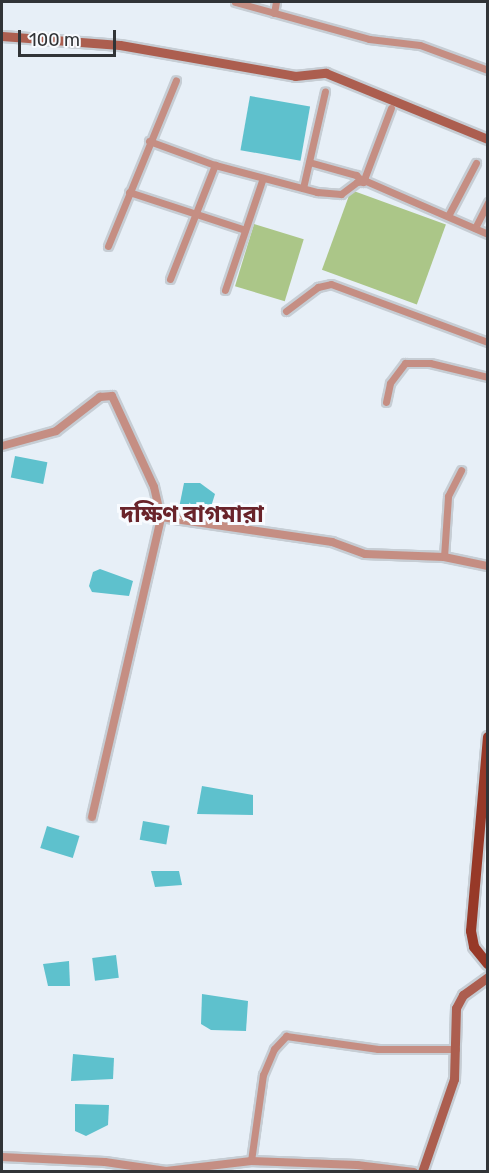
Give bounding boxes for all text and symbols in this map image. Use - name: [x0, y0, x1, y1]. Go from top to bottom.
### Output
- scale bar: [21, 18, 118, 56]
- text: 100 m: [29, 29, 80, 51]
- district label: দক্ষিণ বাগমারা: [120, 501, 264, 529]

